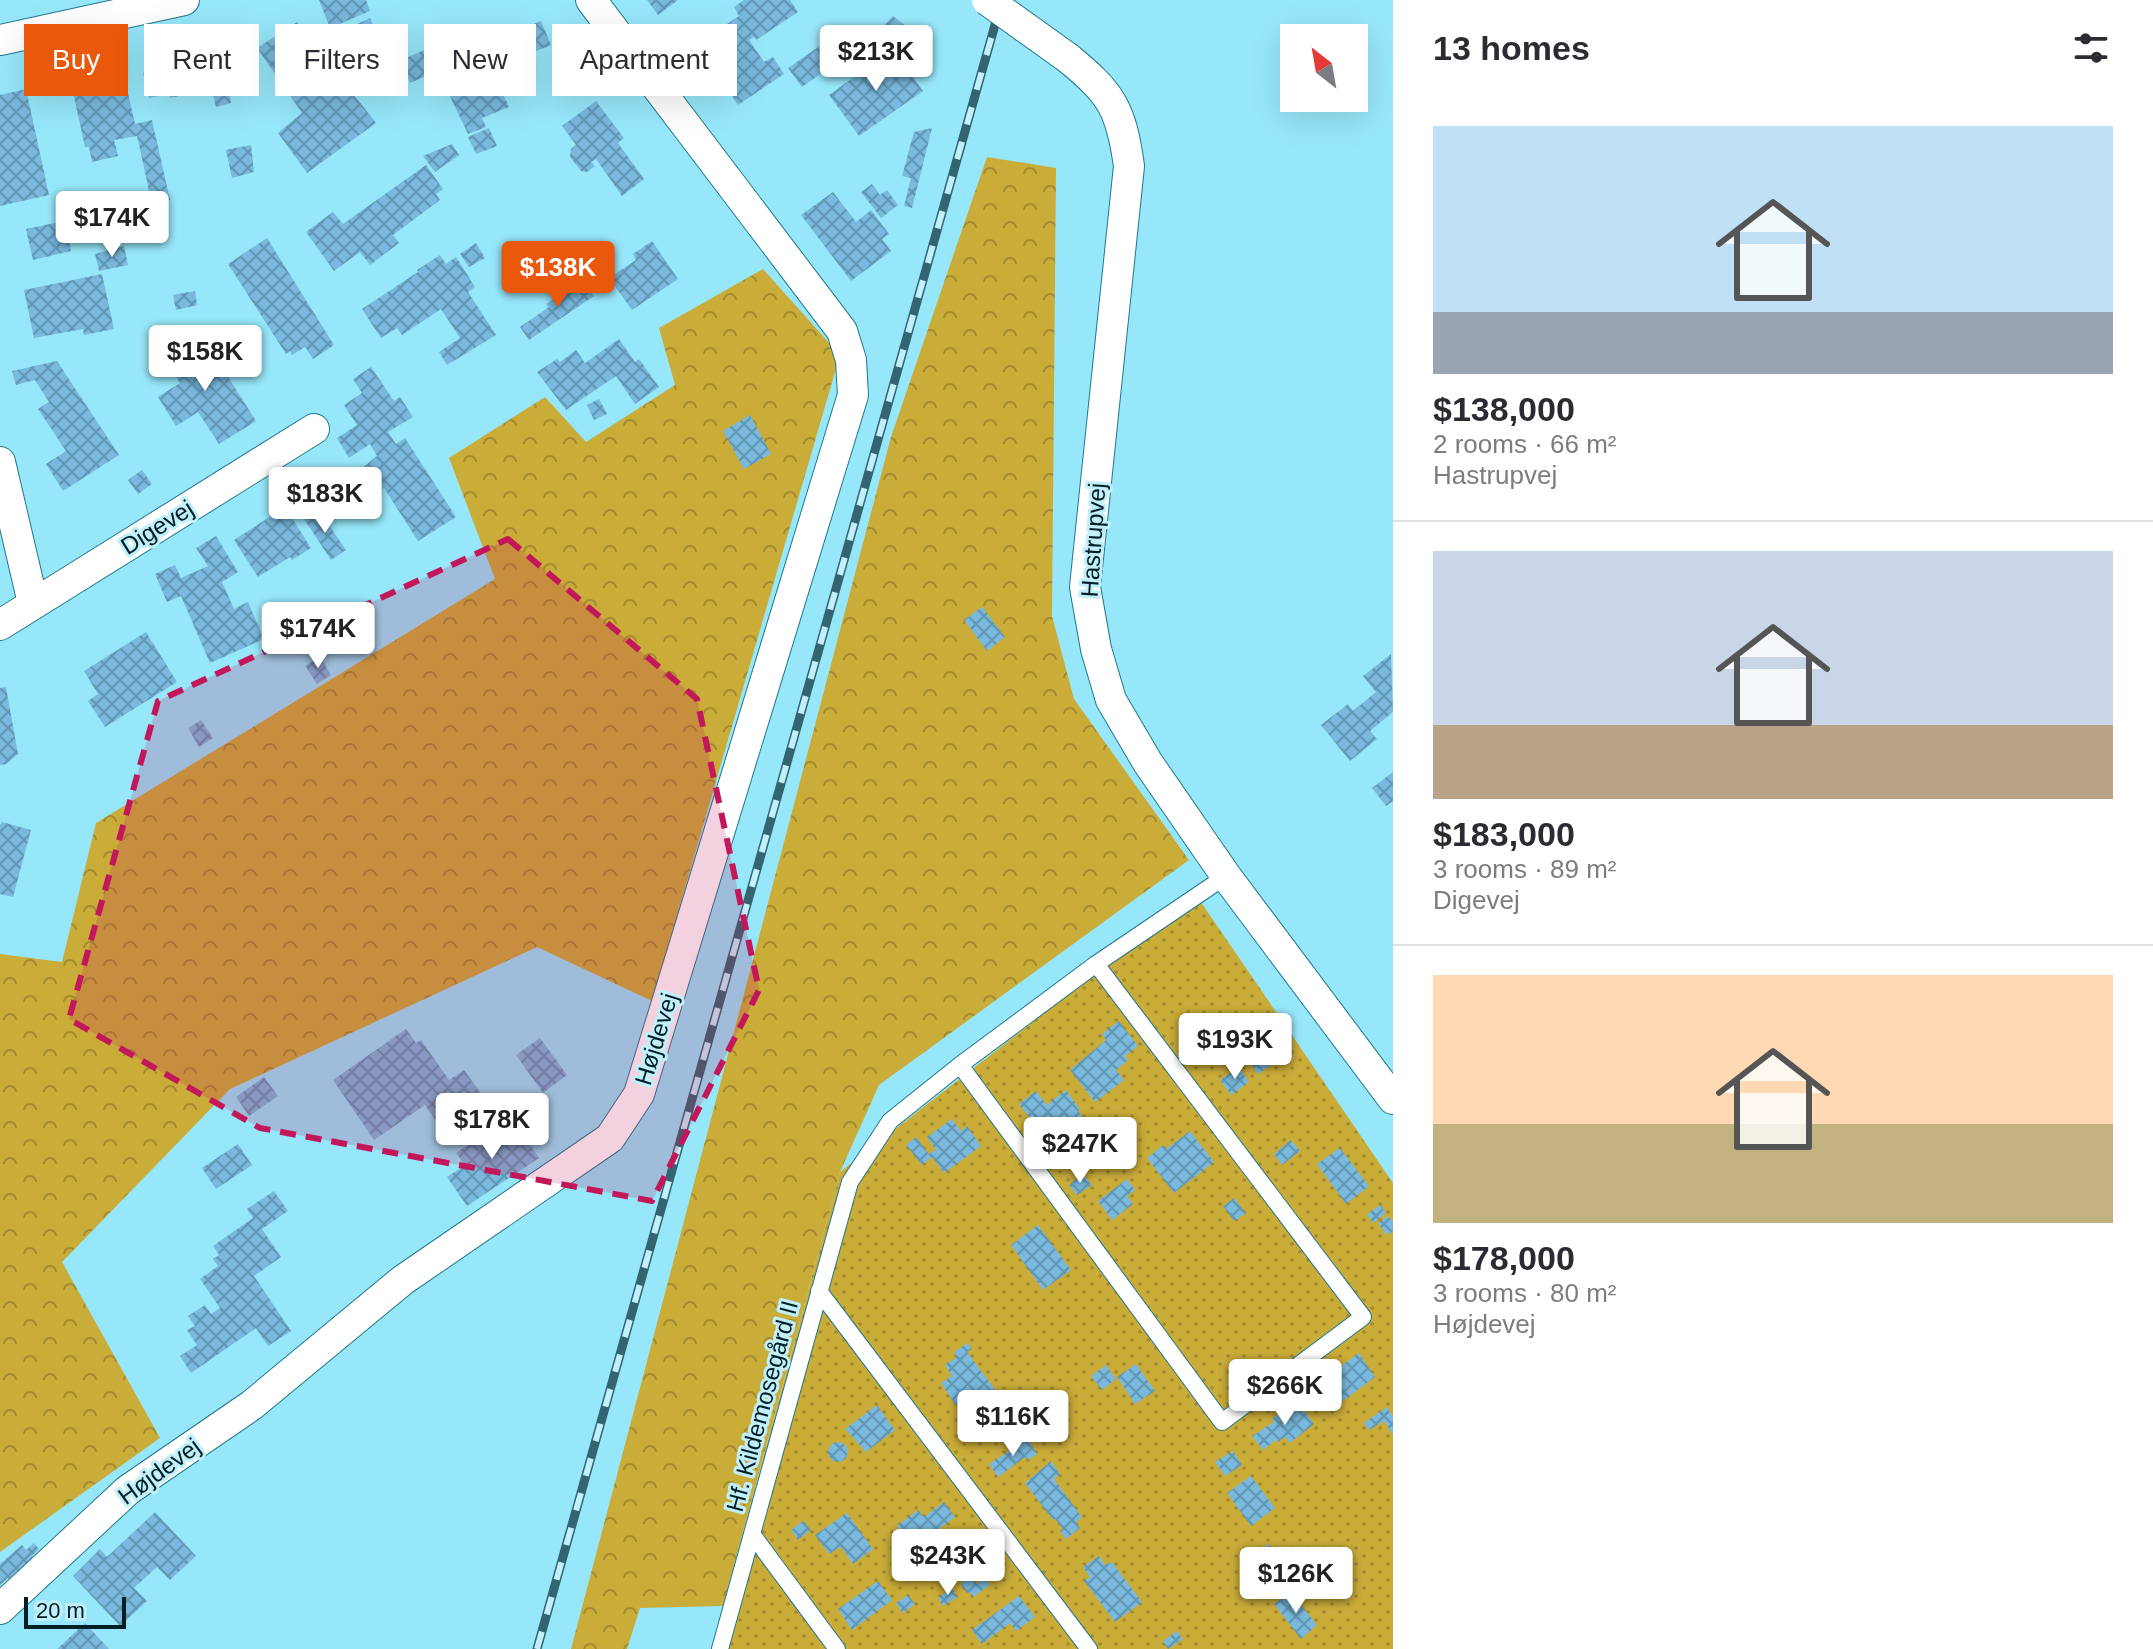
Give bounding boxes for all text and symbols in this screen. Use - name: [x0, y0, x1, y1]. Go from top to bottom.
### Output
- chip: Buy: [24, 24, 128, 96]
- chip: Rent: [144, 24, 259, 96]
- chip: Filters: [275, 24, 408, 96]
- chip: New: [424, 24, 536, 96]
- chip: Apartment: [552, 24, 737, 96]
- north arrow: [1280, 24, 1368, 112]
- map controls: [1280, 24, 1368, 112]
- pin: $213K: [820, 25, 932, 93]
- icon: filters: [2069, 26, 2113, 70]
- text: 13 homes: [1433, 29, 1590, 67]
- text: $213K: [838, 36, 914, 66]
- icon: home: [1701, 178, 1845, 322]
- pin: $174K: [56, 191, 168, 259]
- text: $174K: [74, 202, 150, 232]
- pin: $138K: [502, 241, 614, 309]
- text: $138K: [520, 252, 596, 282]
- pin: $158K: [149, 325, 261, 393]
- text: $158K: [167, 336, 243, 366]
- text: $138,000: [1433, 390, 1575, 428]
- text: 2 rooms · 66 m²: [1433, 429, 1617, 459]
- text: Hastrupvej: [1433, 460, 1557, 490]
- pin: $183K: [269, 467, 381, 535]
- text: $183K: [287, 478, 363, 508]
- street label: Hastrupvej: [1076, 482, 1110, 598]
- street label: Digevej: [116, 494, 198, 560]
- pin: $174K: [262, 602, 374, 670]
- icon: home: [1701, 603, 1845, 747]
- text: $174K: [280, 613, 356, 643]
- text: $183,000: [1433, 815, 1575, 853]
- text: 3 rooms · 89 m²: [1433, 854, 1617, 884]
- text: Digevej: [1433, 885, 1520, 915]
- street label: Højdevej: [629, 990, 683, 1088]
- pin: $193K: [1179, 1013, 1291, 1081]
- text: $193K: [1197, 1024, 1273, 1054]
- icon: home: [1701, 1027, 1845, 1171]
- pin: $178K: [436, 1093, 548, 1161]
- text: $178K: [454, 1104, 530, 1134]
- pin: $247K: [1024, 1117, 1136, 1185]
- text: $247K: [1042, 1128, 1118, 1158]
- text: $178,000: [1433, 1239, 1575, 1277]
- text: 3 rooms · 80 m²: [1433, 1278, 1617, 1308]
- street label: Hf. Kildemosegård II: [721, 1297, 803, 1515]
- text: Højdevej: [1433, 1309, 1536, 1339]
- pin: $266K: [1229, 1359, 1341, 1427]
- text: $266K: [1247, 1370, 1323, 1400]
- pin: $116K: [957, 1390, 1069, 1458]
- text: $116K: [975, 1401, 1051, 1431]
- street label: Højdevej: [113, 1432, 205, 1510]
- pin: $243K: [892, 1529, 1004, 1597]
- text: $243K: [910, 1540, 986, 1570]
- pin: $126K: [1240, 1547, 1352, 1615]
- text: $126K: [1258, 1558, 1334, 1588]
- scale bar: [24, 1593, 126, 1629]
- text: 20 m: [36, 1598, 85, 1623]

